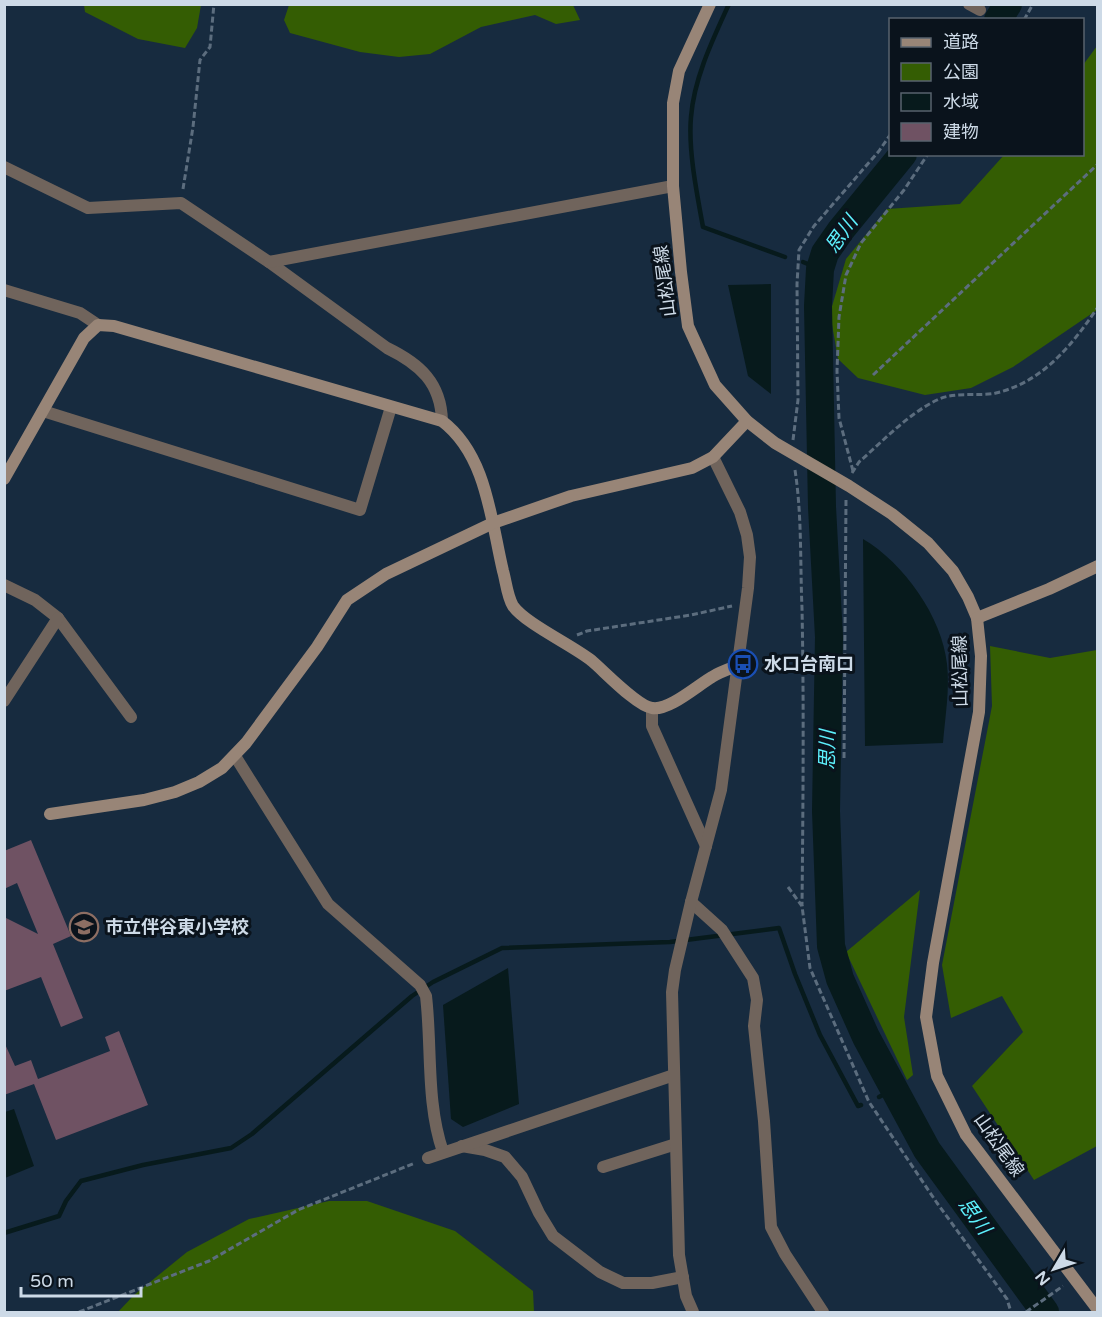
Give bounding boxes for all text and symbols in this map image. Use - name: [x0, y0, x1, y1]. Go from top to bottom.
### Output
- legend: [889, 18, 1084, 156]
- text: 道路: [943, 31, 979, 53]
- text: 公園: [943, 61, 979, 83]
- text: 水域: [943, 91, 979, 113]
- text: 建物: [943, 121, 979, 143]
- water label: 思川: [821, 210, 864, 258]
- street label: 山松尾線: [650, 244, 680, 318]
- street label: 山松尾線: [948, 635, 972, 707]
- bus stop icon: 水口台南口: [727, 648, 759, 680]
- place label: 水口台南口: [764, 653, 854, 675]
- water label: 思川: [816, 728, 840, 770]
- school or university icon: 市立伴谷東小学校: [68, 911, 100, 943]
- place label: 市立伴谷東小学校: [105, 916, 249, 938]
- street label: 山松尾線: [969, 1109, 1029, 1181]
- water label: 思川: [953, 1193, 997, 1241]
- north arrow: [1024, 1239, 1084, 1299]
- scale bar: [21, 1260, 141, 1298]
- text: N: [1031, 1267, 1055, 1289]
- text: 50 m: [30, 1270, 74, 1292]

